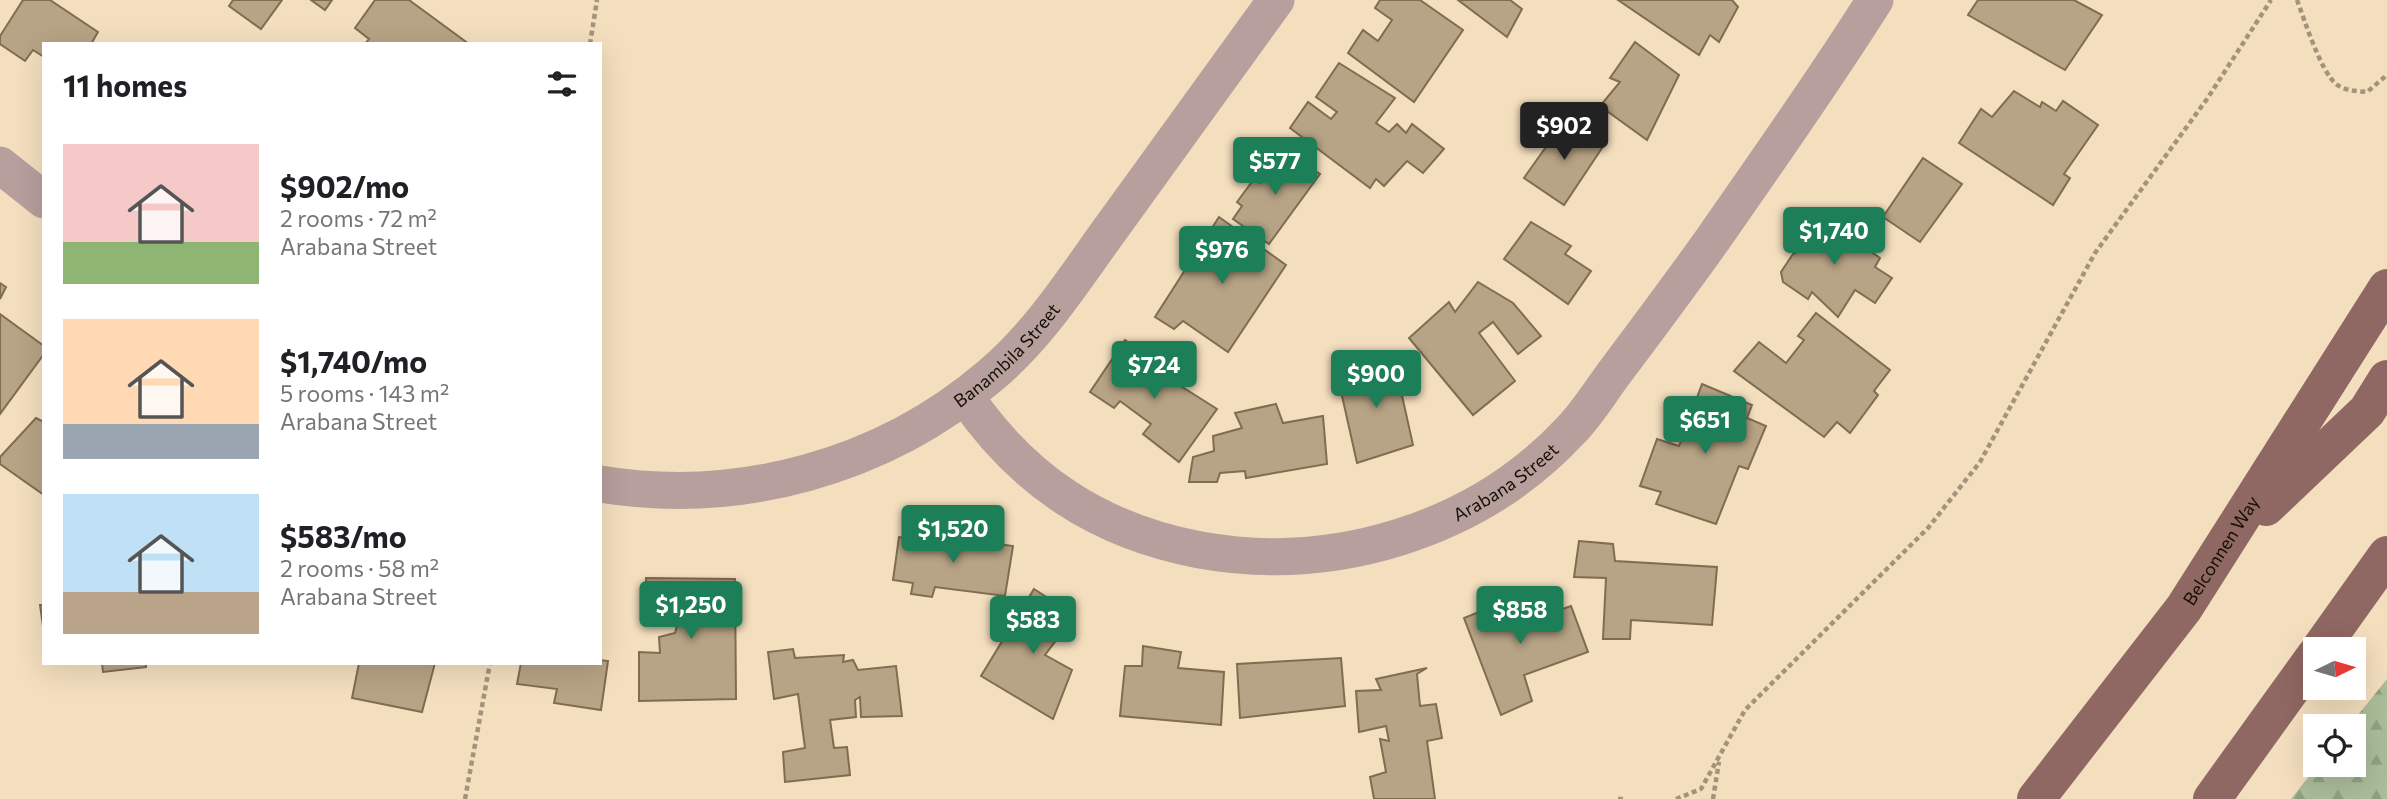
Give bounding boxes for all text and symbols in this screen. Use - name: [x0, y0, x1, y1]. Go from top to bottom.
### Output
- icon: filters: [543, 65, 581, 103]
- text: 11 homes: [63, 66, 187, 103]
- pin: $902: [1523, 102, 1605, 162]
- text: $902: [1536, 111, 1592, 139]
- pin: $577: [1234, 138, 1316, 197]
- text: $577: [1249, 146, 1301, 174]
- text: $902/mo: [280, 167, 409, 204]
- icon: home: [119, 172, 203, 256]
- text: 2 rooms · 72 m²: [280, 204, 437, 232]
- pin: $1,740: [1777, 208, 1891, 267]
- text: $1,740: [1799, 216, 1869, 244]
- pin: $976: [1181, 226, 1263, 286]
- text: Arabana Street: [280, 232, 437, 260]
- text: $976: [1195, 235, 1249, 263]
- street label: Banambila Street: [949, 299, 1064, 412]
- text: $1,740/mo: [280, 342, 427, 379]
- pin: $724: [1113, 342, 1195, 401]
- icon: home: [119, 347, 203, 431]
- text: $724: [1128, 350, 1180, 378]
- pin: $900: [1335, 350, 1417, 410]
- text: $900: [1347, 359, 1405, 387]
- text: 5 rooms · 143 m²: [280, 379, 449, 407]
- pin: $651: [1664, 396, 1746, 456]
- text: $651: [1679, 405, 1731, 433]
- text: Arabana Street: [280, 407, 437, 435]
- street label: Arabana Street: [1449, 438, 1563, 526]
- street label: Belconnen Way: [2178, 491, 2263, 609]
- pin: $1,520: [896, 505, 1010, 565]
- text: $1,520: [917, 514, 989, 542]
- text: $583/mo: [280, 517, 407, 554]
- icon: home: [119, 522, 203, 606]
- text: 2 rooms · 58 m²: [280, 554, 439, 582]
- text: Arabana Street: [280, 582, 437, 610]
- pin: $1,250: [634, 582, 748, 641]
- pin: $858: [1479, 586, 1561, 646]
- text: $1,250: [655, 590, 727, 618]
- text: $858: [1492, 595, 1548, 623]
- pin: $583: [992, 596, 1074, 656]
- text: $583: [1006, 605, 1060, 633]
- north arrow: [2303, 637, 2366, 700]
- map controls: [2303, 637, 2366, 777]
- button: locate: [2303, 714, 2366, 777]

